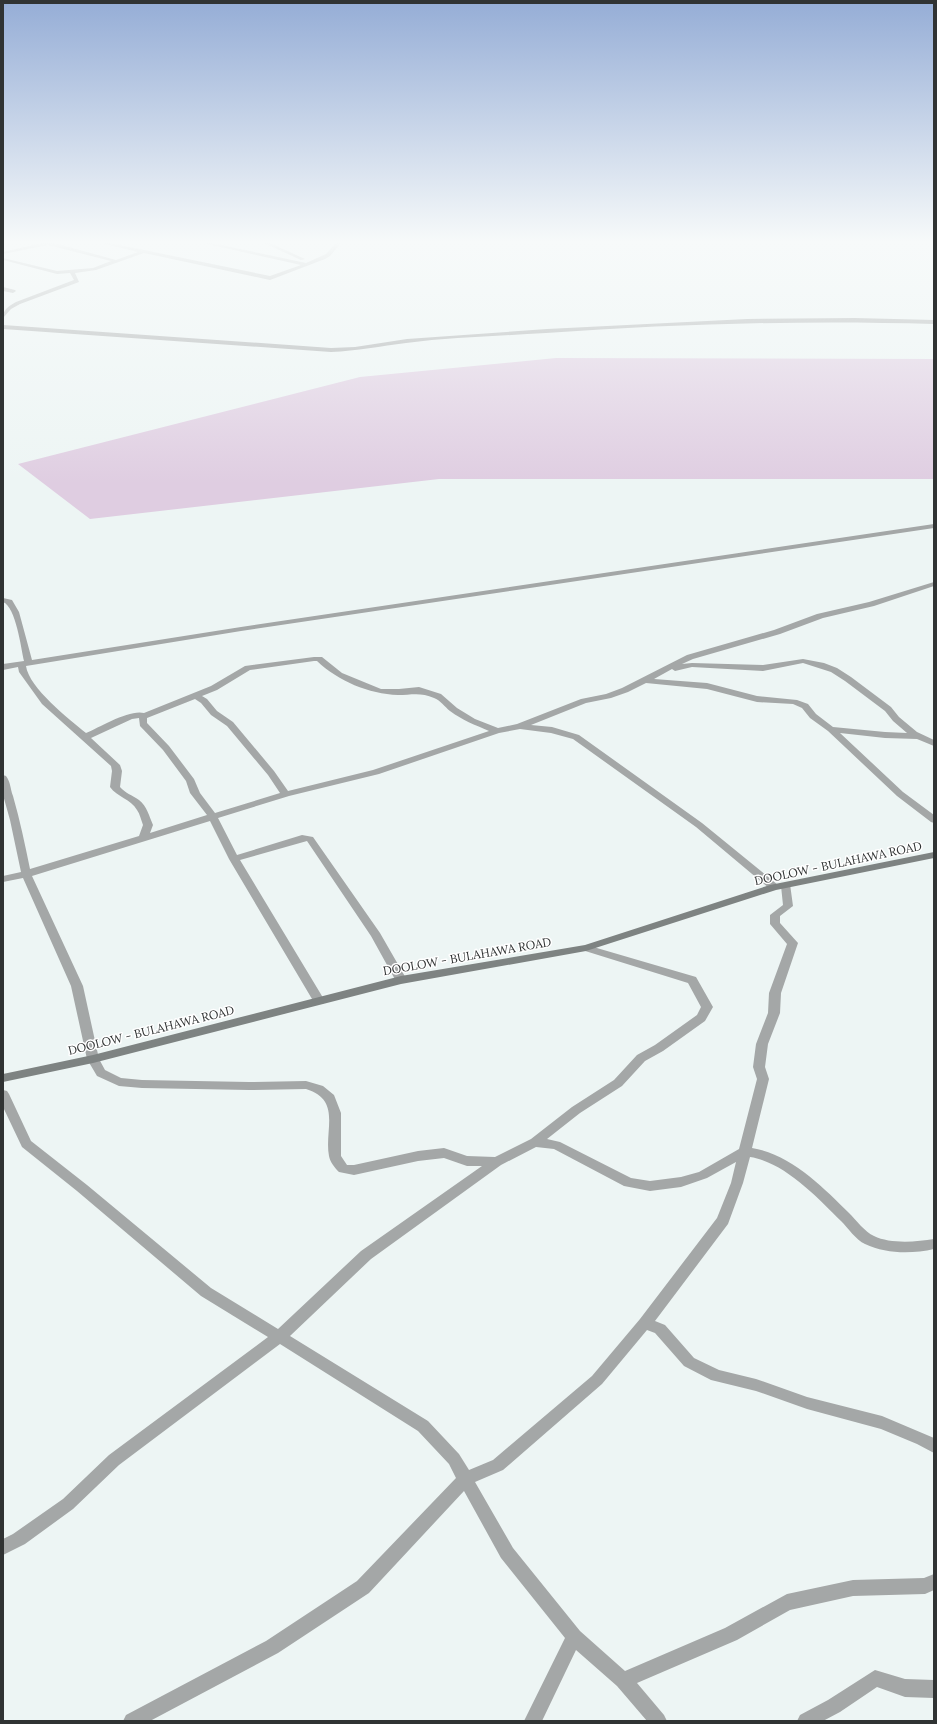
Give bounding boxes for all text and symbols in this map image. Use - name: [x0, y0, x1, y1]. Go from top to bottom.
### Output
- street label: DOOLOW - BULAHAWA ROAD: [753, 838, 923, 888]
- street label: DOOLOW - BULAHAWA ROAD: [382, 934, 552, 978]
- street label: DOOLOW - BULAHAWA ROAD: [66, 1002, 236, 1058]

